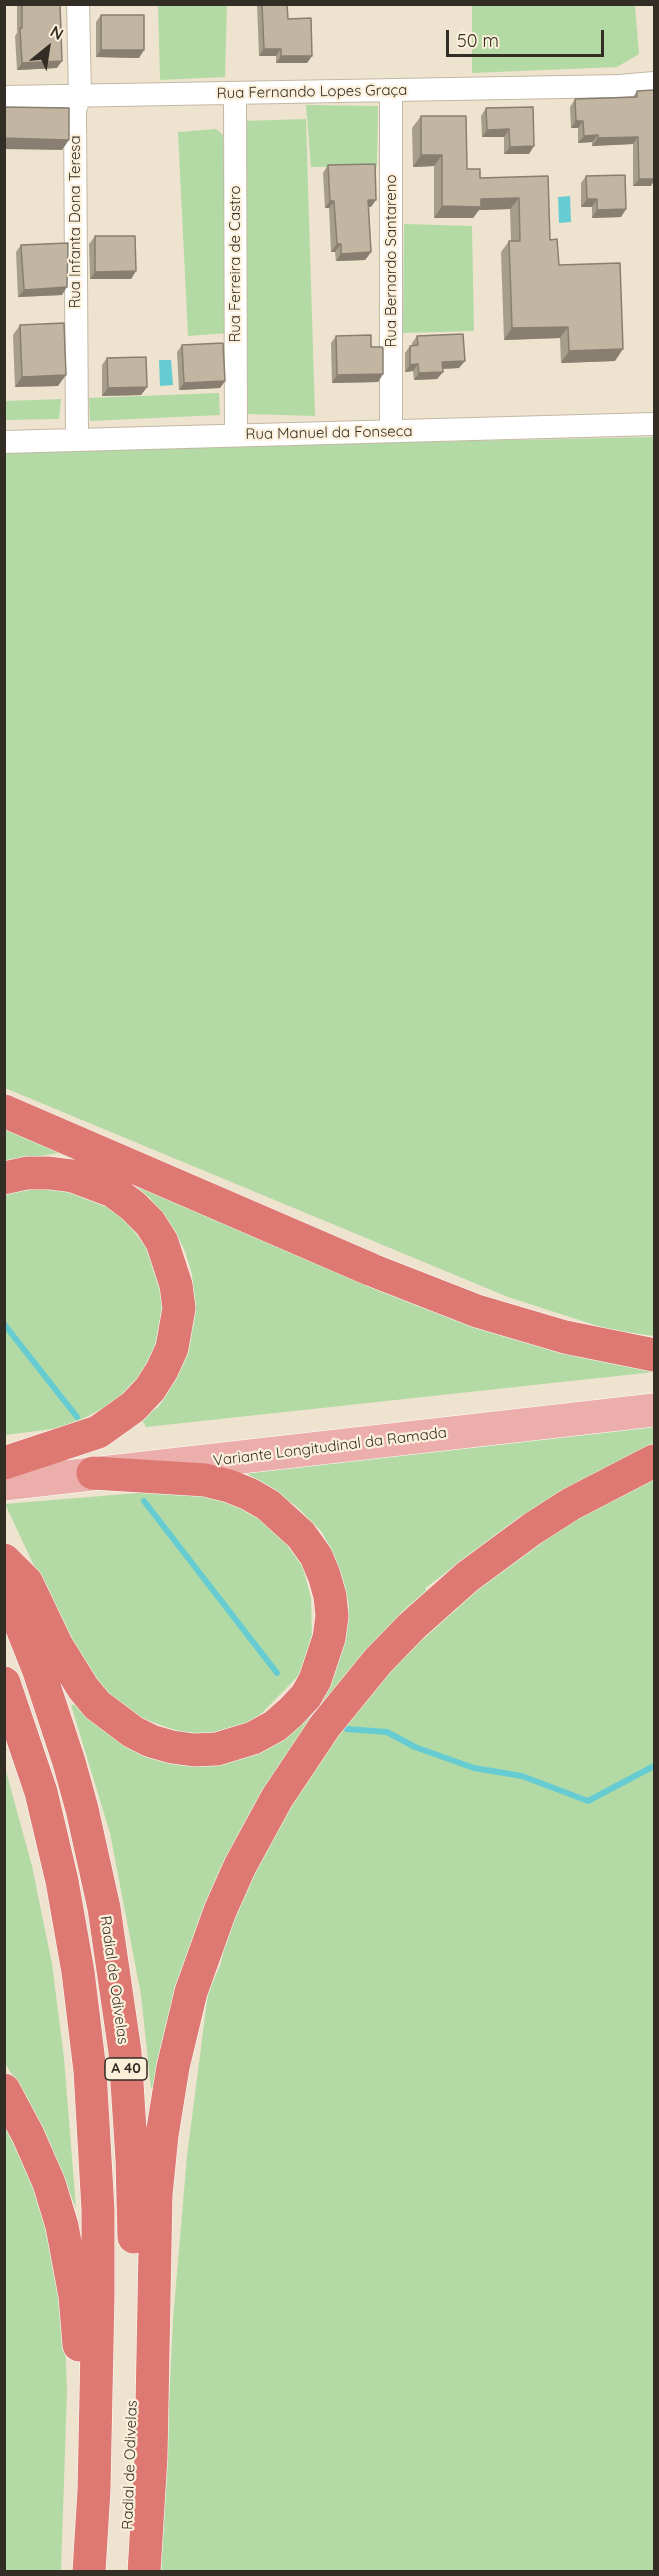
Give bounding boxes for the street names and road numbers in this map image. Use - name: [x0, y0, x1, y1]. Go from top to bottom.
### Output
- street label: Rua Fernando Lopes Graça: [217, 81, 407, 103]
- street label: Rua Infanta Dona Teresa: [66, 135, 84, 309]
- street label: Rua Bernardo Santareno: [382, 174, 400, 348]
- street label: Rua Ferreira de Castro: [226, 185, 244, 343]
- street label: Rua Manuel da Fonseca: [245, 423, 413, 443]
- street label: Variante Longitudinal da Ramada: [212, 1424, 448, 1470]
- street label: Radial de Odivelas: [96, 1915, 132, 2045]
- road number: A 40: [105, 2058, 147, 2080]
- street label: Radial de Odivelas: [119, 2400, 141, 2530]

